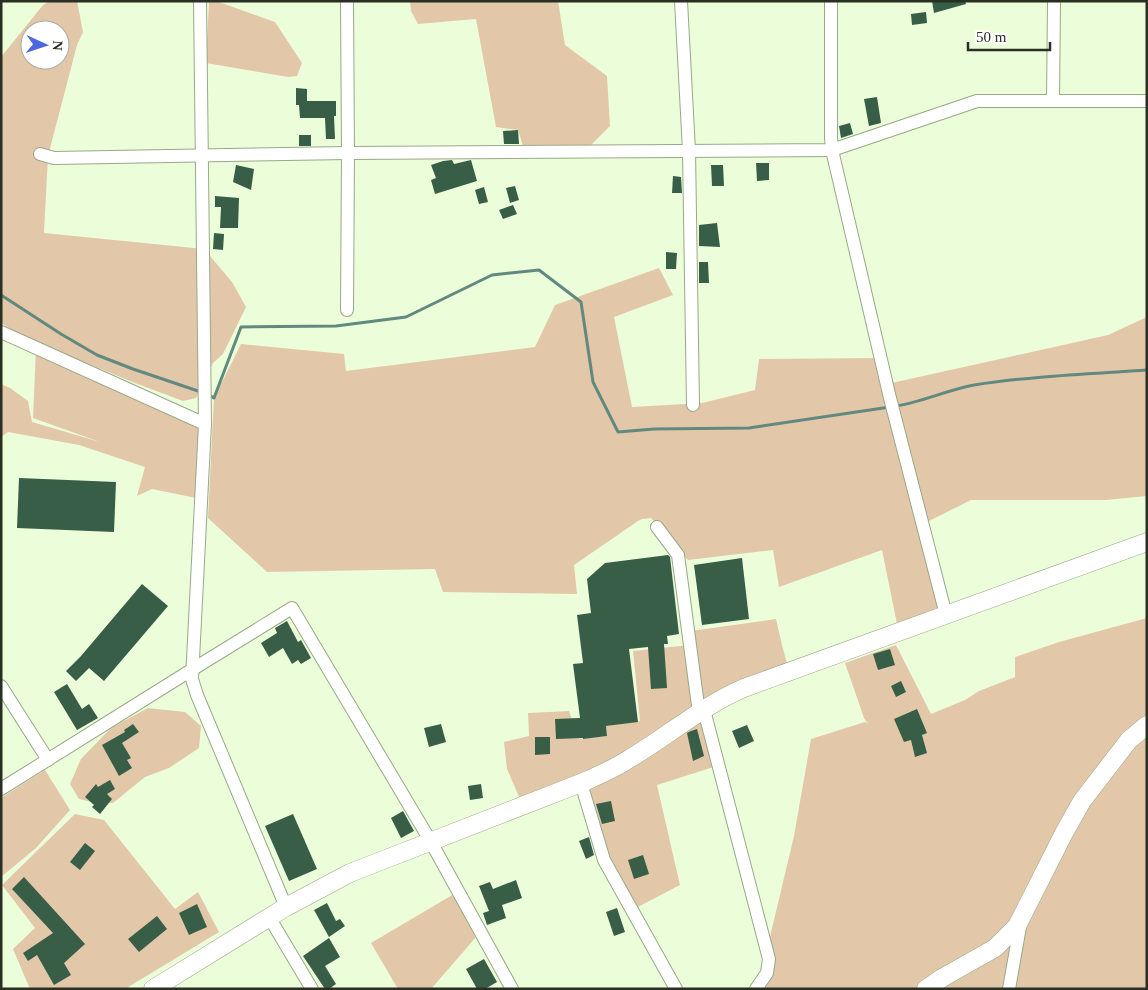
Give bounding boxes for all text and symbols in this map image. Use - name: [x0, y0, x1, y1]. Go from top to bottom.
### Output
- north arrow: [20, 20, 70, 70]
- scale bar: [968, 20, 1050, 52]
- text: 50 m: [976, 29, 1007, 45]
- text: N: [50, 40, 65, 51]

